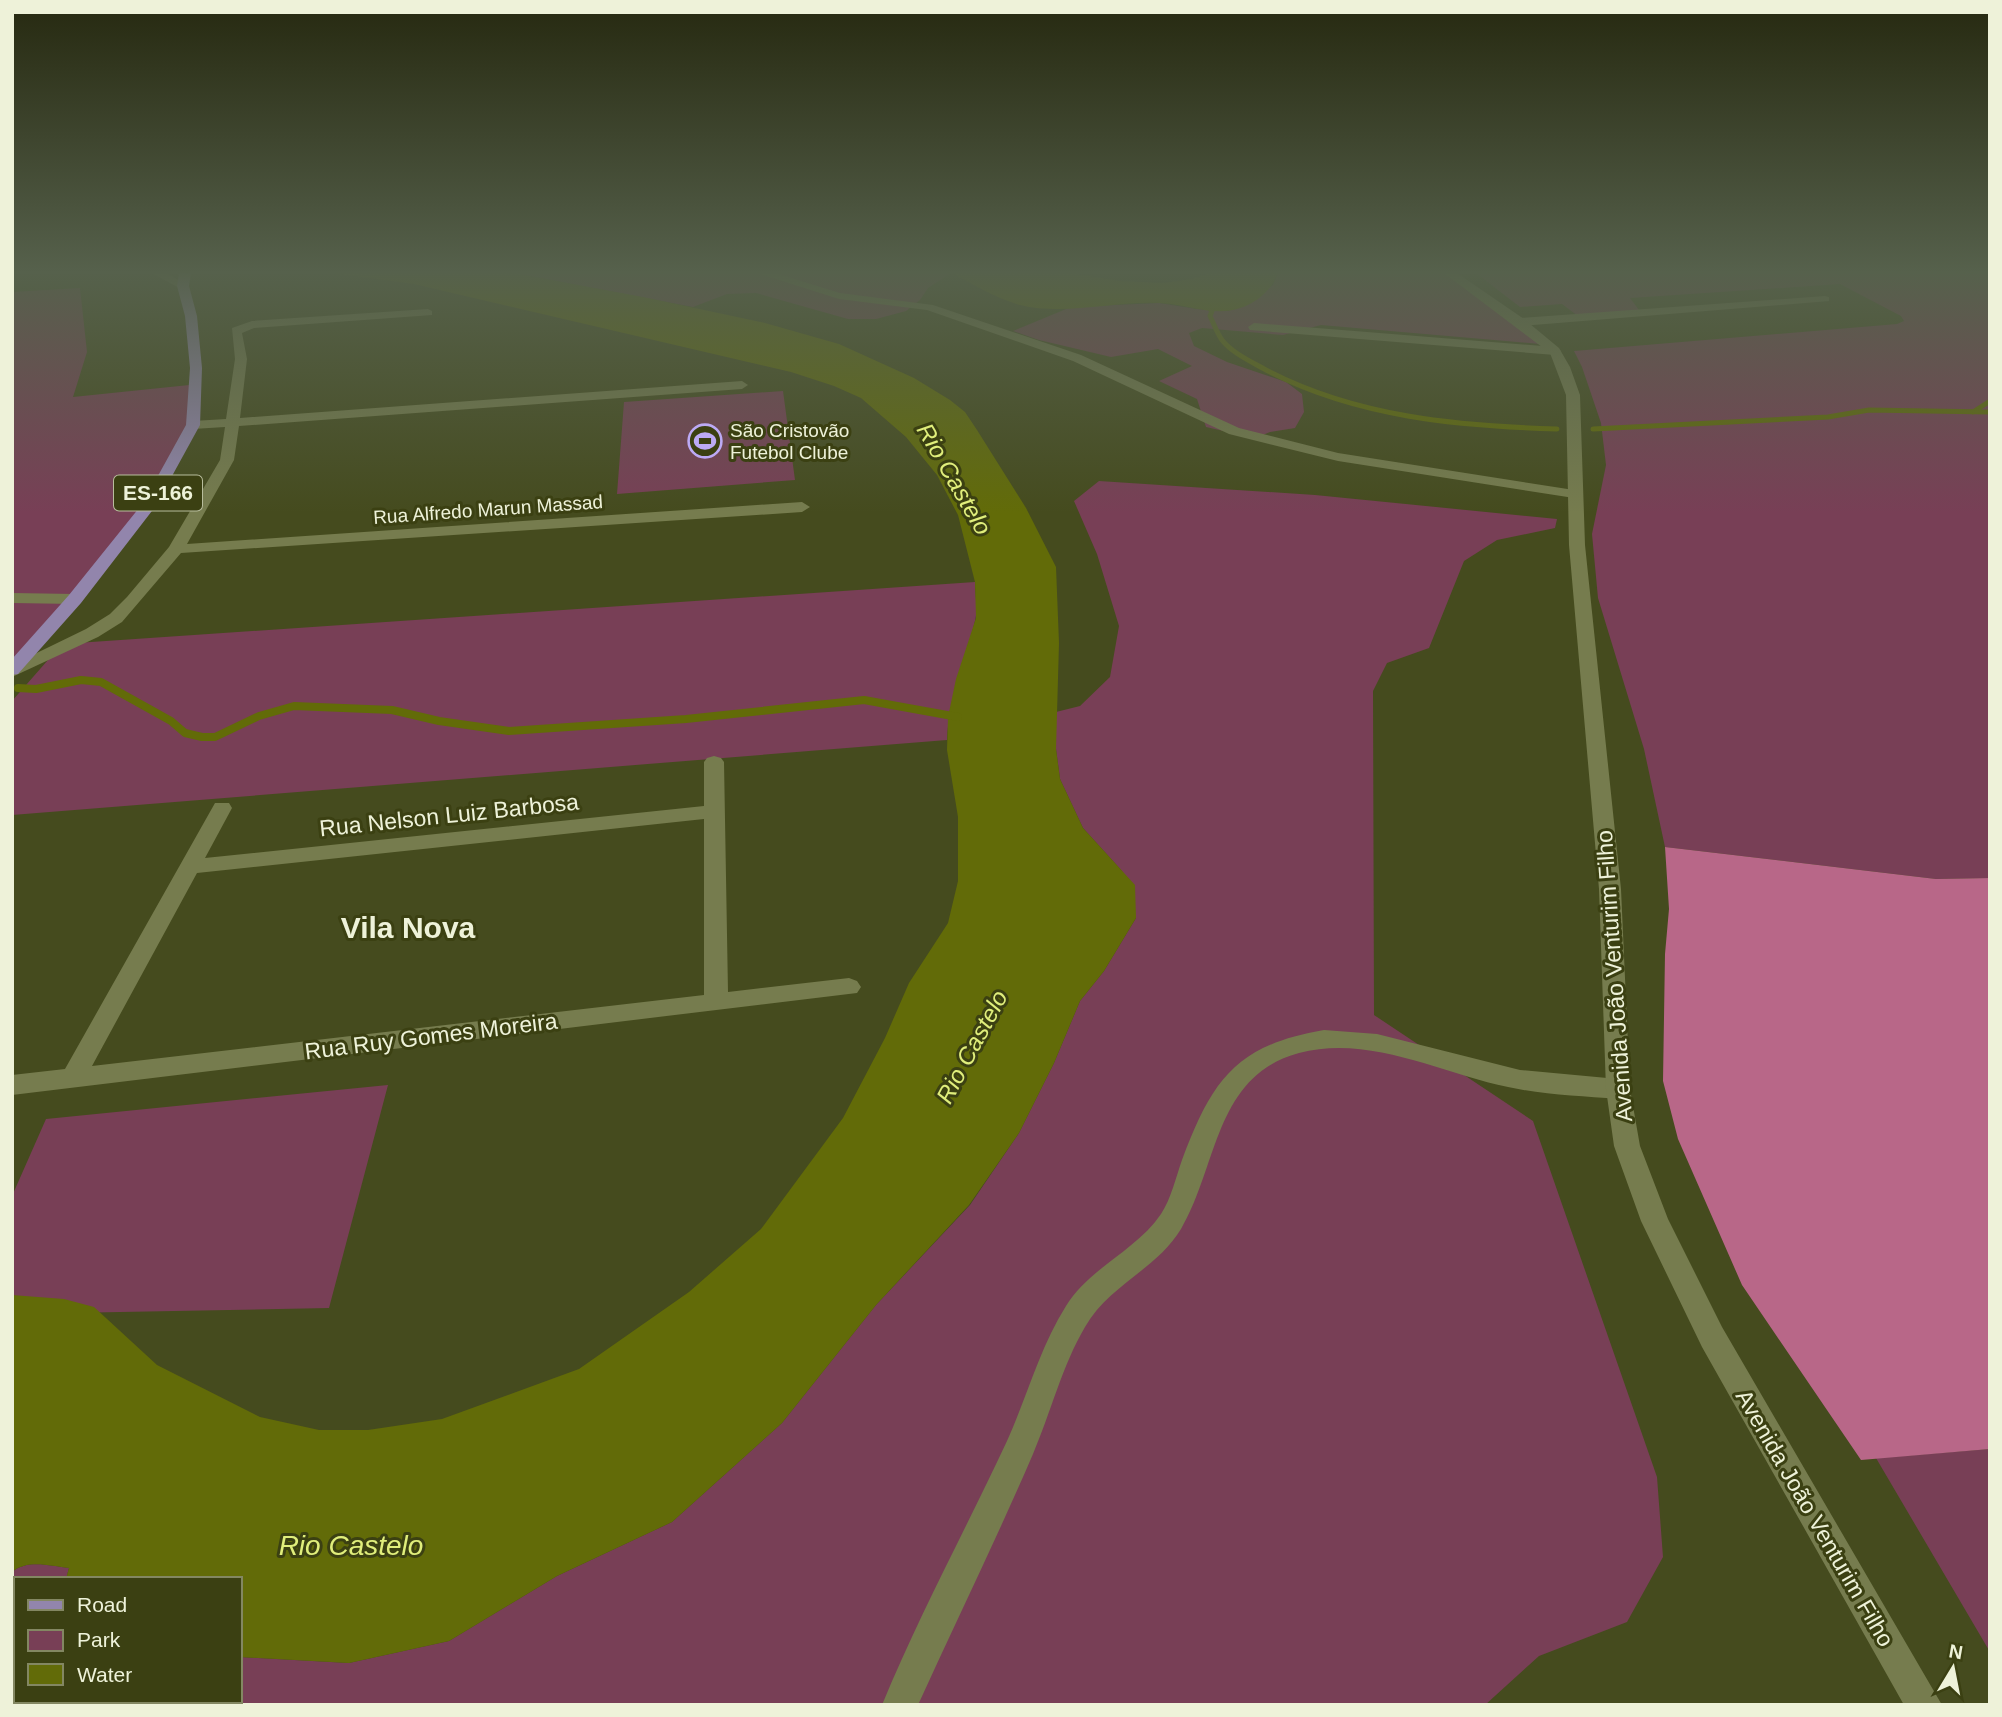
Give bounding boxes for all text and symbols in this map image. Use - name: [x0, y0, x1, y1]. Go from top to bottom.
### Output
- water label: Rio Castelo: [912, 418, 997, 539]
- place label: São Cristovão Futebol Clube: [730, 420, 849, 463]
- sports icon: São Cristovão Futebol Clube: [686, 422, 724, 460]
- road number: ES-166: [114, 476, 202, 510]
- street label: Rua Alfredo Marun Massad: [372, 491, 604, 528]
- street label: Rua Nelson Luiz Barbosa: [318, 788, 580, 842]
- street label: Avenida João Venturim Filho: [1591, 829, 1637, 1123]
- district label: Vila Nova: [341, 911, 476, 944]
- water label: Rio Castelo: [931, 986, 1013, 1108]
- street label: Rua Ruy Gomes Moreira: [303, 1008, 559, 1064]
- street label: Avenida João Venturim Filho: [1731, 1385, 1899, 1651]
- water label: Rio Castelo: [279, 1530, 423, 1561]
- legend: [14, 1577, 242, 1703]
- text: Road: [77, 1593, 127, 1616]
- text: Park: [77, 1628, 121, 1651]
- north arrow: [1918, 1633, 1988, 1703]
- text: N: [1947, 1640, 1964, 1663]
- text: Water: [77, 1663, 132, 1686]

